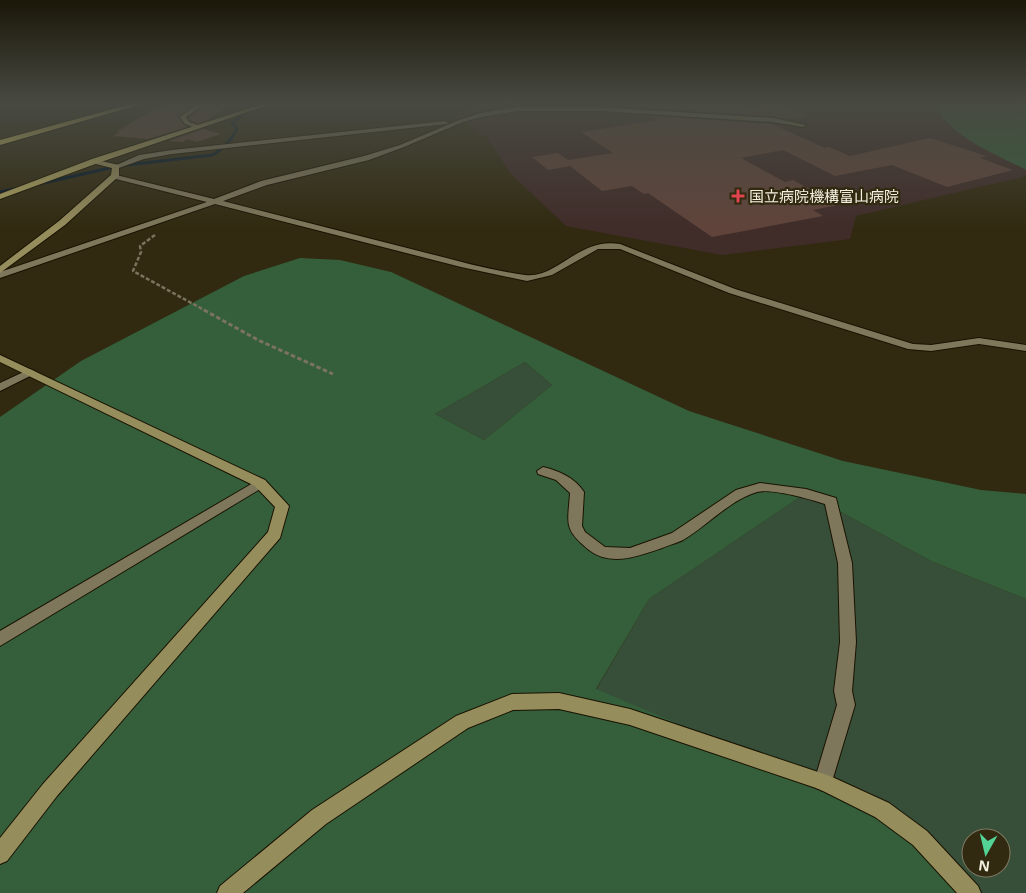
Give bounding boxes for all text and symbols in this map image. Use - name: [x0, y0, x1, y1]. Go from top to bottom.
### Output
- place label: 国立病院機構富山病院: [749, 186, 899, 206]
- marker: 国立病院機構富山病院: [731, 189, 745, 203]
- north arrow: [961, 828, 1011, 878]
- text: N: [977, 856, 991, 877]

